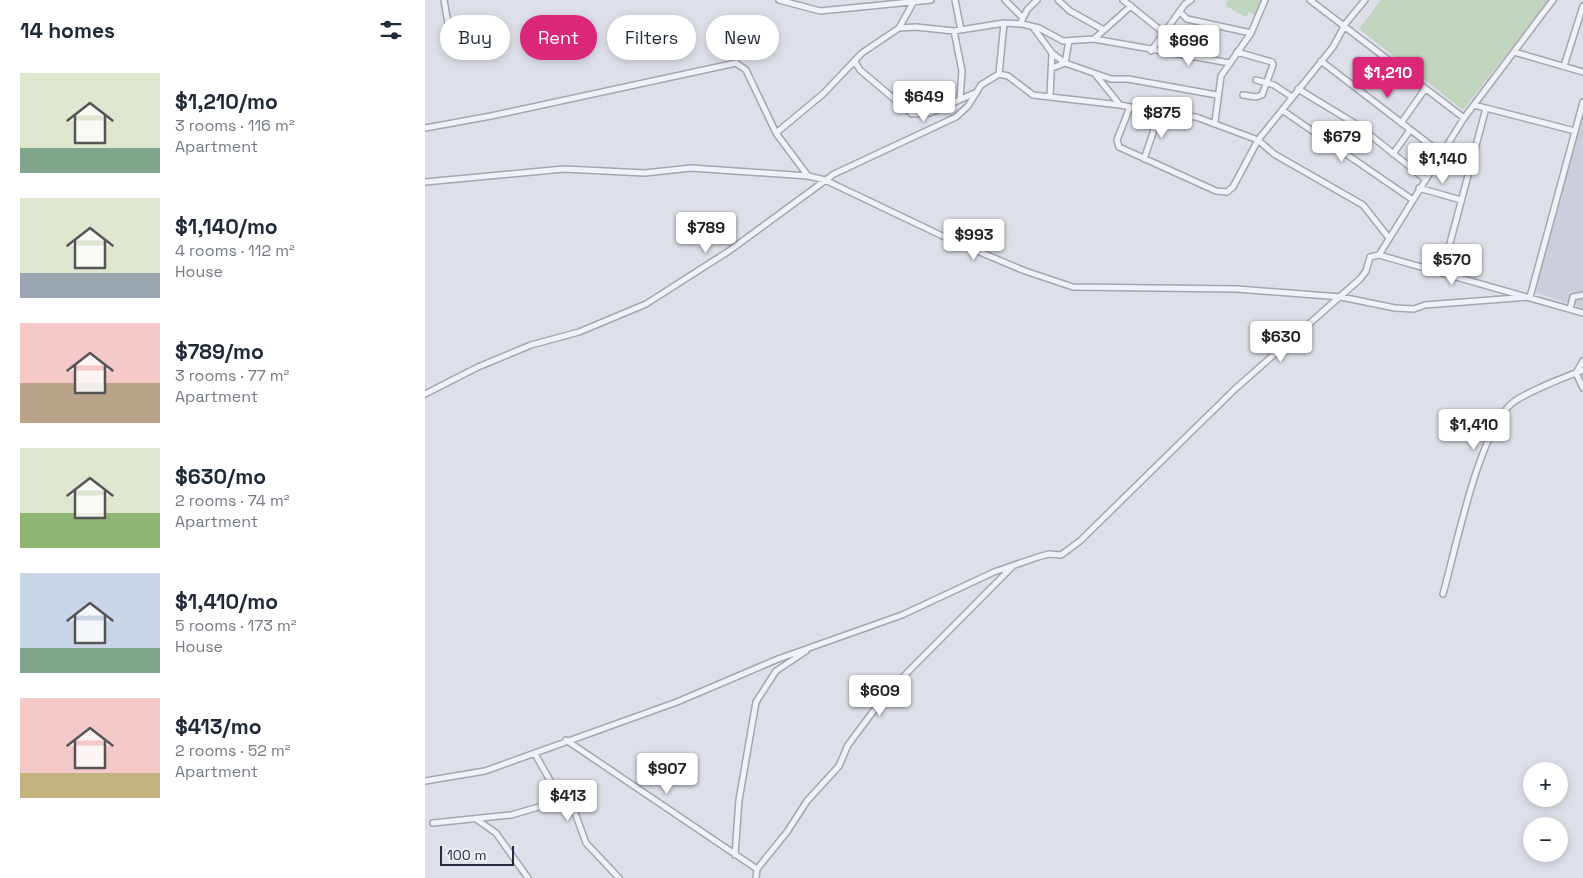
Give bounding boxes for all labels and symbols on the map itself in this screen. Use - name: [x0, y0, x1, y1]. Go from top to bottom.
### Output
- pin: $696: [1159, 24, 1219, 67]
- pin: $1,210: [1347, 56, 1429, 99]
- pin: $649: [894, 80, 954, 123]
- pin: $875: [1132, 96, 1192, 139]
- pin: $679: [1312, 120, 1372, 163]
- pin: $1,140: [1402, 142, 1484, 185]
- pin: $789: [676, 212, 736, 254]
- pin: $993: [944, 218, 1004, 261]
- pin: $570: [1422, 244, 1482, 286]
- pin: $630: [1251, 320, 1311, 363]
- pin: $1,410: [1433, 408, 1515, 451]
- pin: $609: [850, 674, 910, 717]
- pin: $907: [637, 752, 697, 795]
- pin: $413: [538, 780, 598, 822]
- scale bar: [440, 843, 514, 866]

